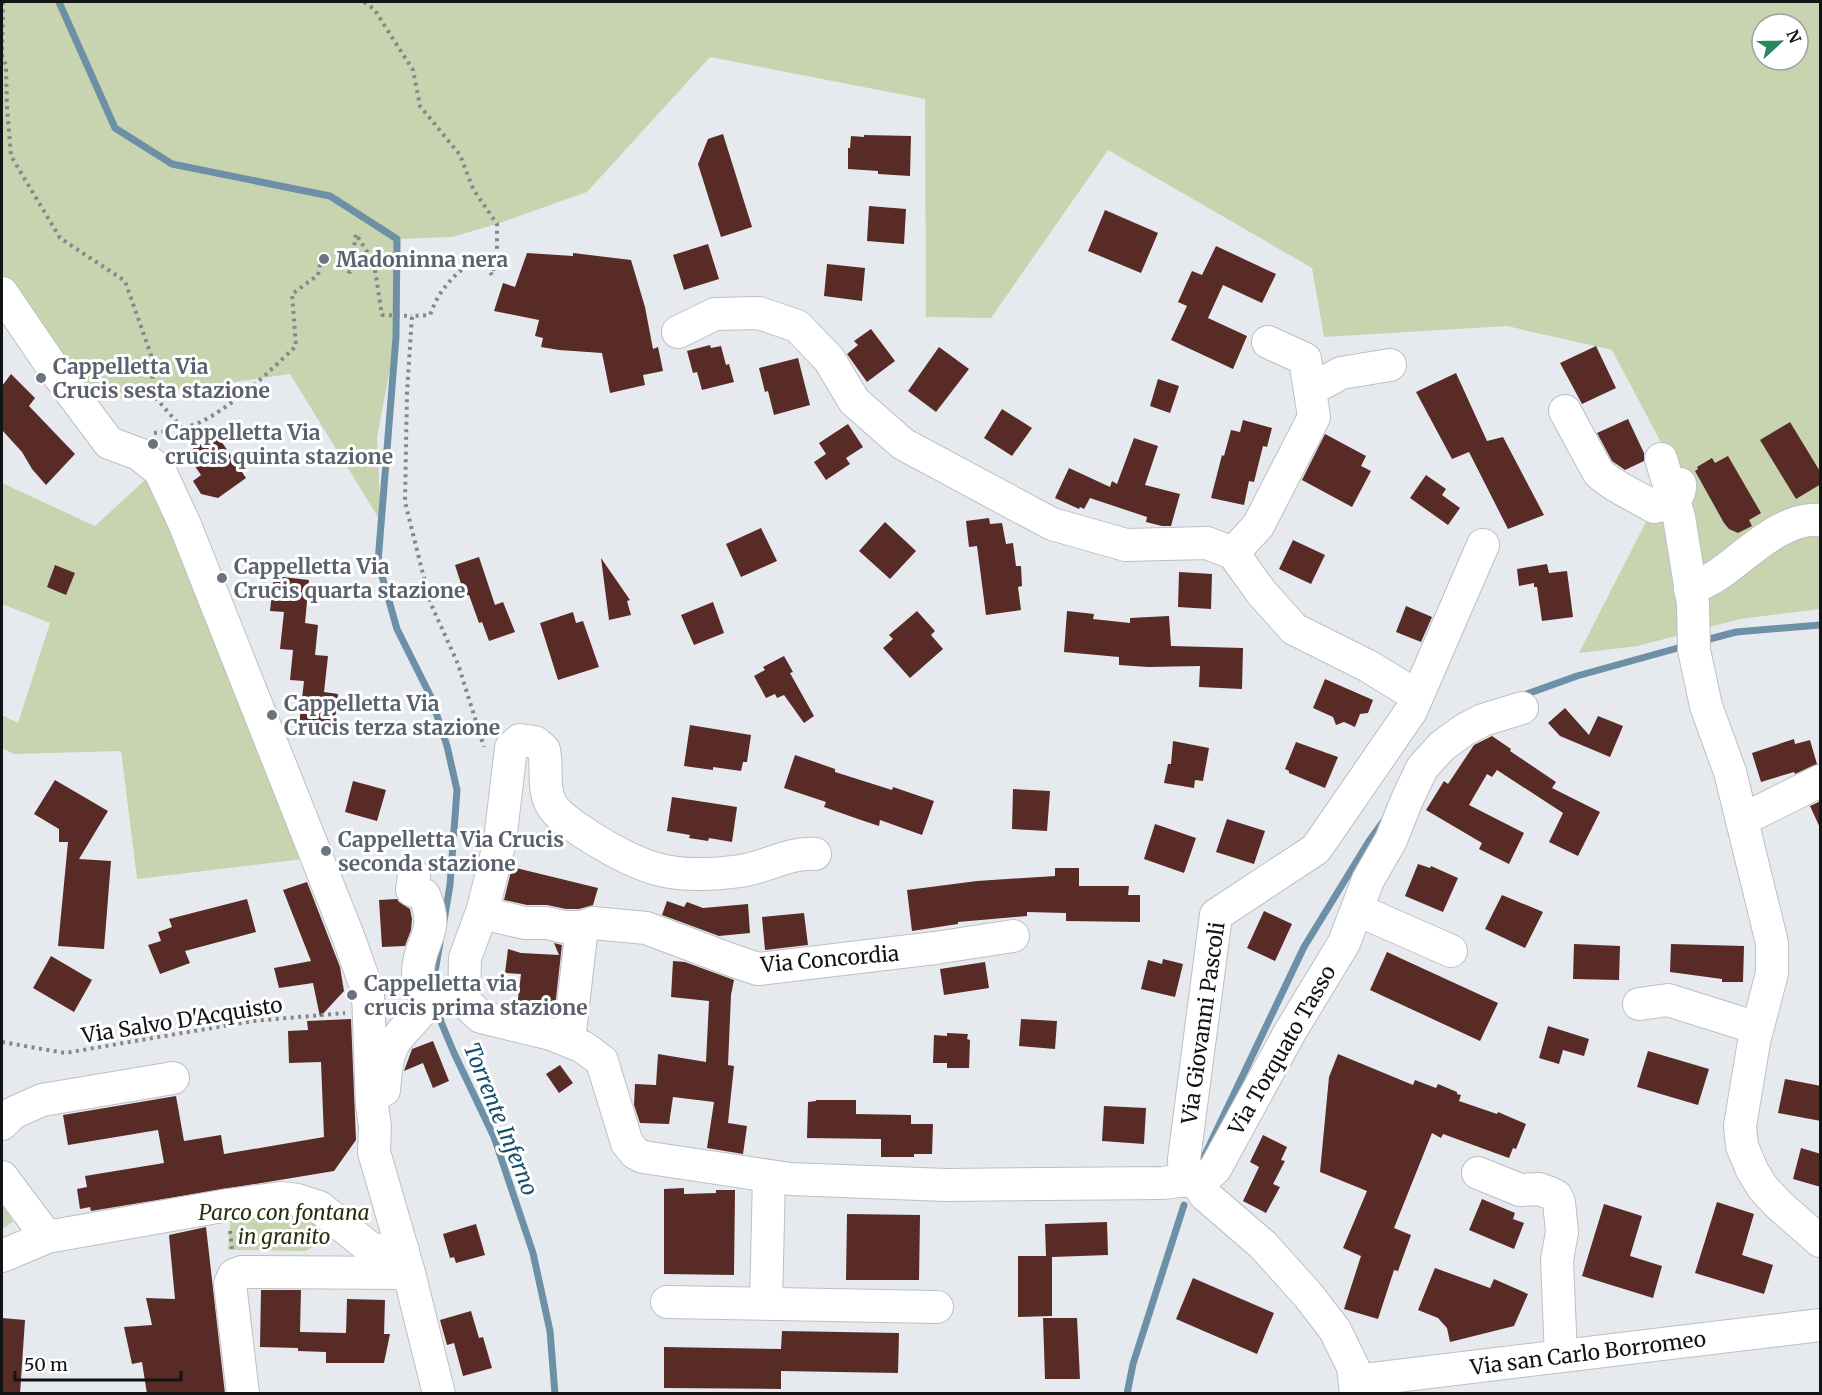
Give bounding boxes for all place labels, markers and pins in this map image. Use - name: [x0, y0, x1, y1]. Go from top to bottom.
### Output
- place label: Madoninna nera: [336, 246, 508, 273]
- marker: Madoninna nera: [317, 252, 331, 266]
- place label: Cappelletta Via Crucis sesta stazione: [53, 353, 270, 404]
- marker: Cappelletta Via Crucis sesta stazione: [34, 371, 48, 385]
- place label: Cappelletta Via crucis quinta stazione: [165, 419, 393, 470]
- marker: Cappelletta Via crucis quinta stazione: [146, 437, 160, 451]
- place label: Cappelletta Via Crucis quarta stazione: [234, 553, 465, 604]
- marker: Cappelletta Via Crucis quarta stazione: [215, 571, 229, 585]
- place label: Cappelletta Via Crucis terza stazione: [284, 690, 500, 741]
- marker: Cappelletta Via Crucis terza stazione: [265, 708, 279, 722]
- place label: Cappelletta Via Crucis seconda stazione: [338, 826, 564, 877]
- marker: Cappelletta Via Crucis seconda stazione: [319, 844, 333, 858]
- place label: Cappelletta via crucis prima stazione: [364, 970, 588, 1021]
- marker: Cappelletta via crucis prima stazione: [345, 988, 359, 1002]

